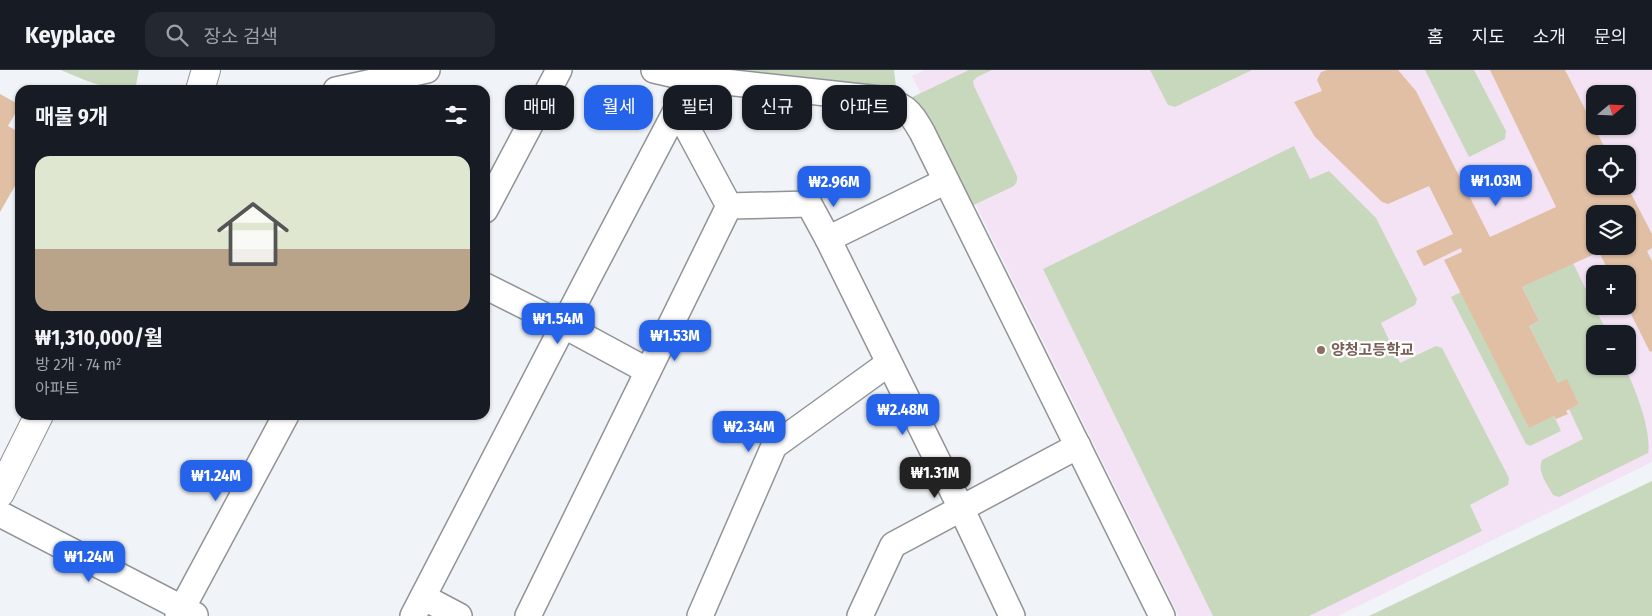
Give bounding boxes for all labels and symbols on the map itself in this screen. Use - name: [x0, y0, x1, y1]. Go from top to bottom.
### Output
- north arrow: [1586, 85, 1636, 135]
- pin: ₩1.03M: [1455, 164, 1537, 207]
- pin: ₩2.96M: [793, 166, 875, 208]
- pin: ₩1.54M: [517, 302, 599, 345]
- pin: ₩1.53M: [634, 320, 716, 362]
- place label: 양청고등학교: [1331, 341, 1414, 359]
- marker: 양청고등학교: [1315, 344, 1327, 356]
- pin: ₩2.48M: [862, 394, 944, 436]
- pin: ₩2.34M: [708, 410, 790, 453]
- pin: ₩1.31M: [894, 456, 976, 499]
- pin: ₩1.24M: [175, 460, 257, 502]
- pin: ₩1.24M: [48, 540, 130, 583]

